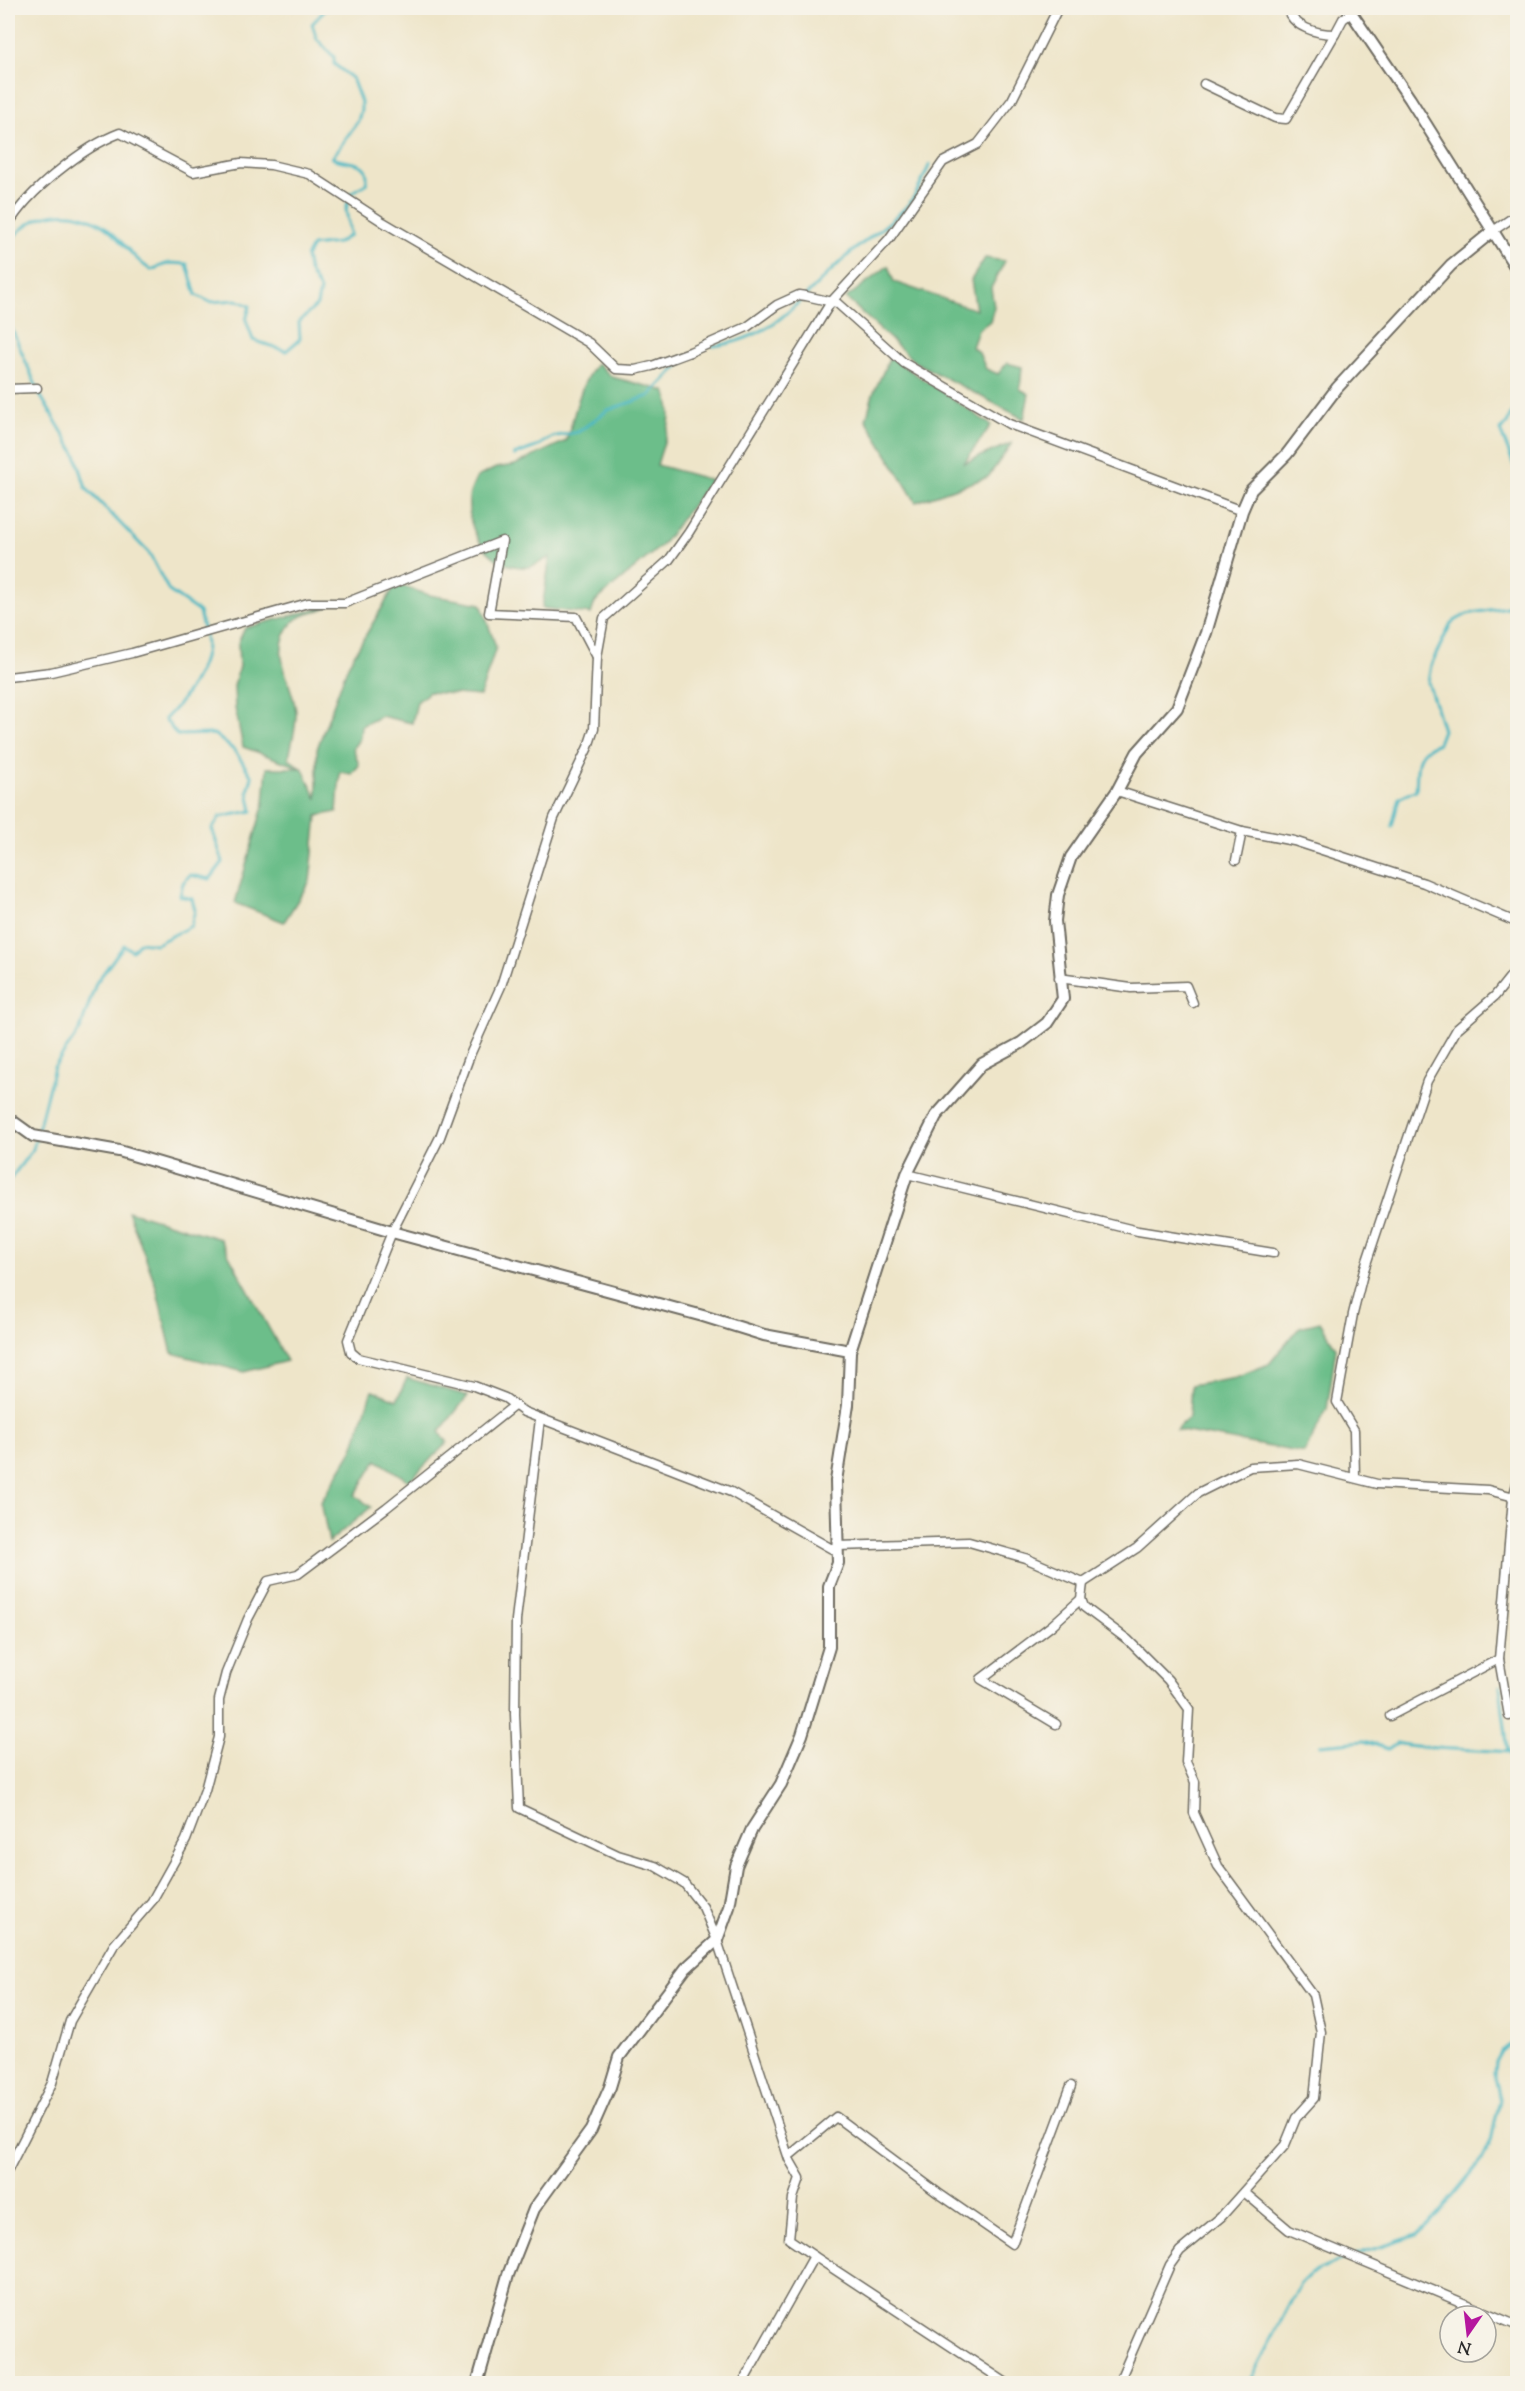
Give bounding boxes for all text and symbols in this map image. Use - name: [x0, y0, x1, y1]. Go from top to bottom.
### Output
- north arrow: [1438, 2304, 1498, 2364]
- text: N: [1456, 2333, 1474, 2359]

